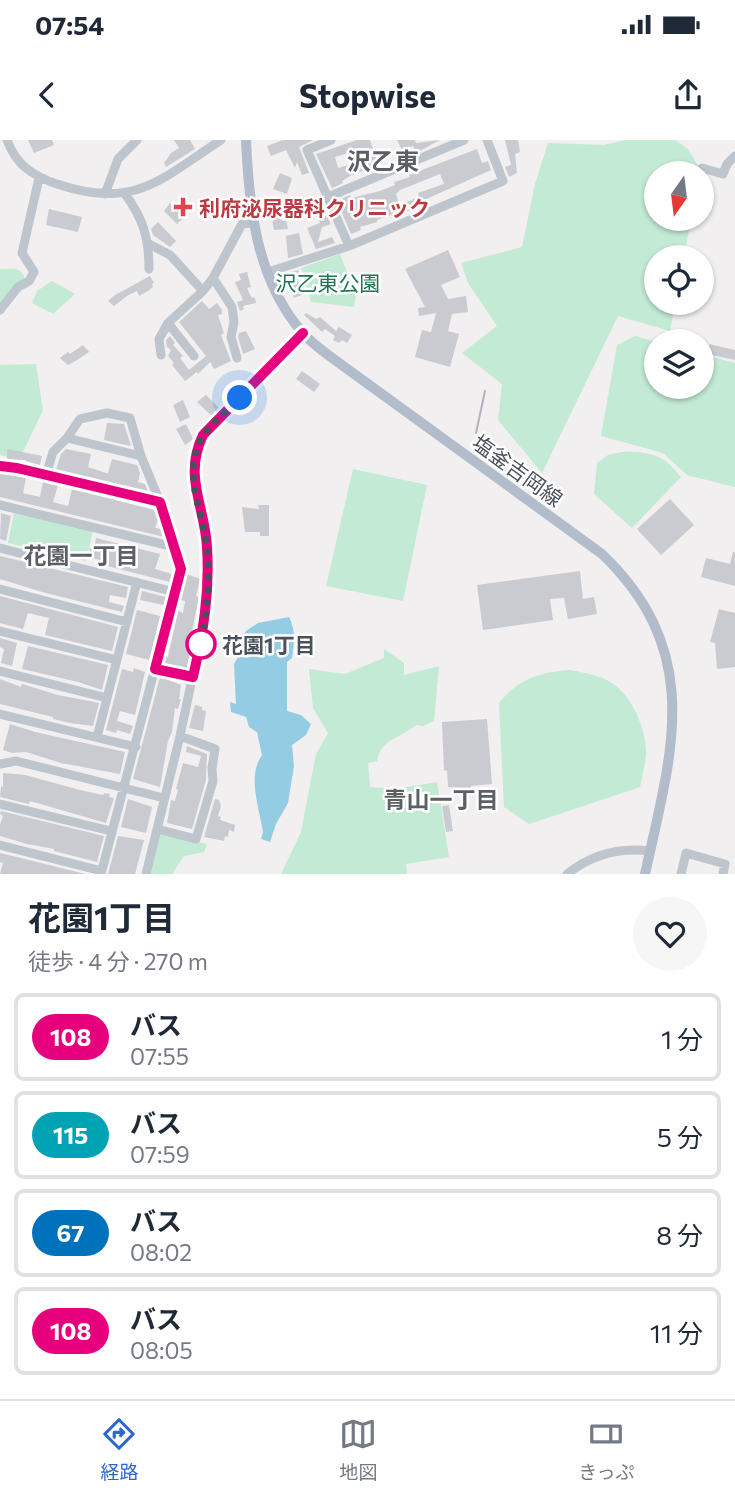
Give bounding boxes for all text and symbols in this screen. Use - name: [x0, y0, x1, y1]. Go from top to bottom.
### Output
- text: 07:54: [35, 9, 104, 40]
- text: Stopwise: [299, 75, 436, 115]
- icon: back: [28, 76, 66, 114]
- icon: share: [669, 76, 707, 114]
- district label: 沢乙東: [347, 146, 419, 175]
- north arrow: [644, 161, 714, 231]
- map controls: [644, 161, 714, 399]
- place label: 利府泌尿器科クリニック: [199, 195, 430, 220]
- marker: 利府泌尿器科クリニック: [173, 197, 193, 217]
- button: locate: [644, 245, 714, 315]
- park label: 沢乙東公園: [276, 270, 381, 295]
- button: layers: [644, 329, 714, 399]
- your location: [222, 380, 257, 415]
- street label: 塩釜吉岡線: [468, 429, 568, 511]
- district label: 花園一丁目: [24, 541, 139, 569]
- marker: 花園1丁目: [186, 629, 216, 659]
- place label: 花園1丁目: [222, 632, 316, 657]
- district label: 青山一丁目: [384, 785, 499, 813]
- text: 花園1丁目: [28, 896, 175, 937]
- button: heart: [633, 897, 707, 971]
- text: 徒歩 · 4 分 · 270 m: [28, 947, 208, 975]
- text: バス: [130, 1009, 182, 1040]
- text: 108: [50, 1022, 91, 1051]
- text: 1 分: [661, 1023, 703, 1054]
- text: 07:55: [130, 1042, 189, 1070]
- text: バス: [130, 1107, 182, 1138]
- text: 115: [53, 1120, 88, 1149]
- text: 5 分: [657, 1121, 703, 1152]
- text: 07:59: [130, 1140, 190, 1168]
- text: バス: [130, 1205, 182, 1236]
- text: 67: [57, 1218, 84, 1247]
- text: 8 分: [656, 1219, 703, 1250]
- text: 08:02: [130, 1238, 192, 1266]
- text: バス: [130, 1303, 182, 1334]
- text: 108: [50, 1316, 91, 1345]
- text: 11 分: [650, 1317, 703, 1348]
- text: 08:05: [130, 1336, 193, 1364]
- tab: 経路: [100, 1415, 138, 1484]
- tab: 地図: [339, 1415, 377, 1484]
- tab: きっぷ: [578, 1415, 635, 1484]

